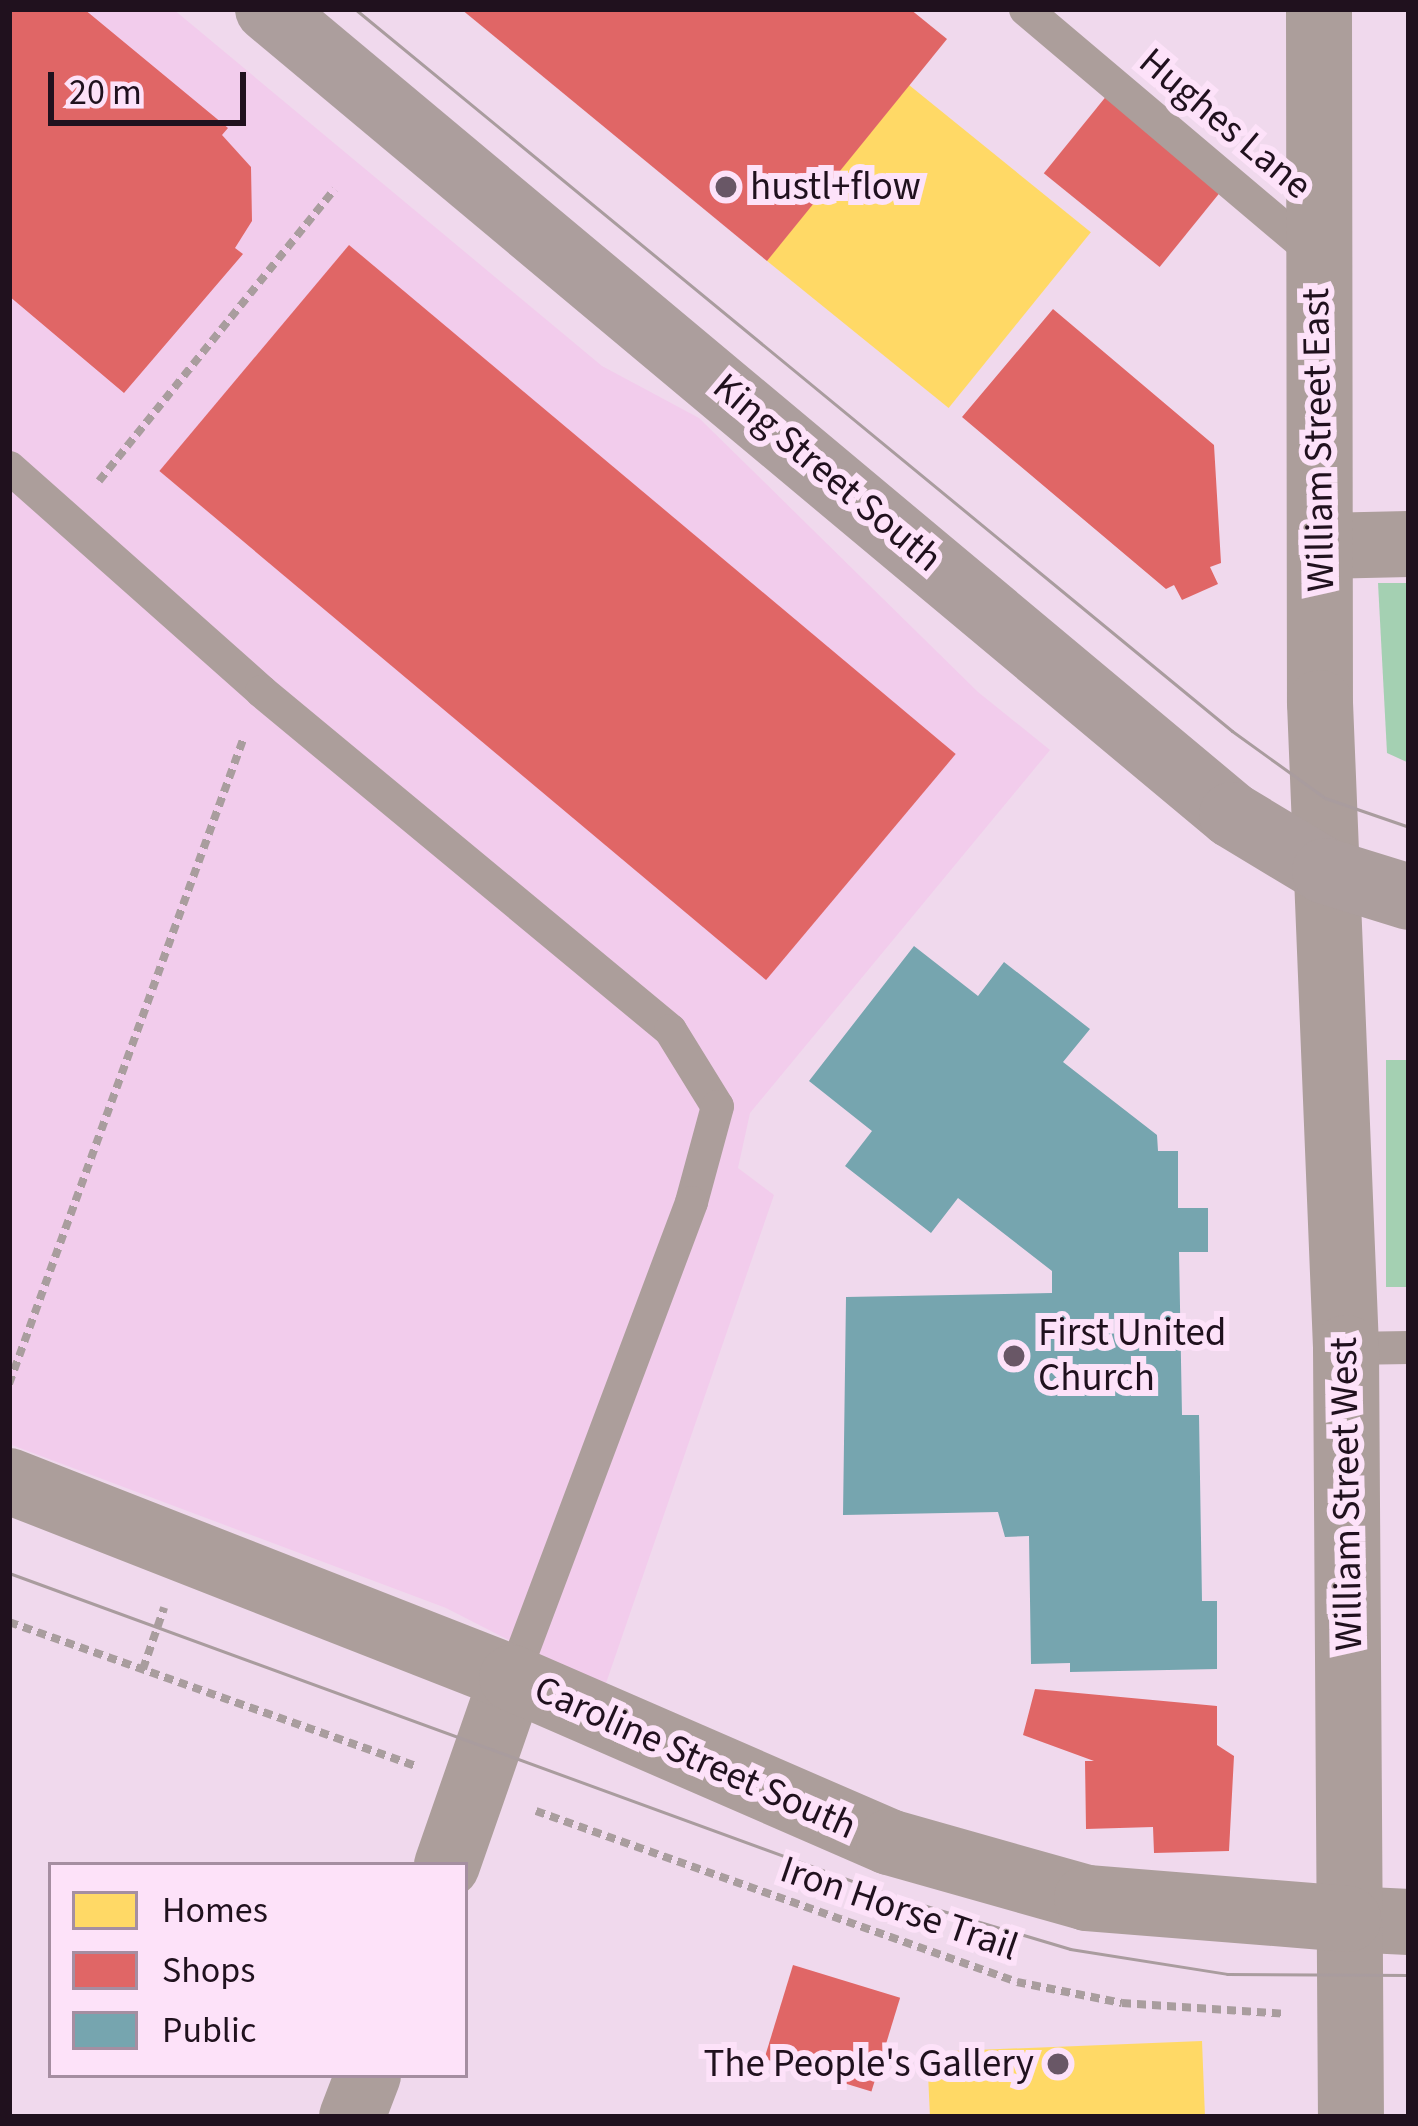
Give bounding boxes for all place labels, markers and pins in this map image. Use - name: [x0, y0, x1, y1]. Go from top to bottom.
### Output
- place label: hustl+flow: [750, 164, 921, 210]
- marker: hustl+flow: [713, 174, 739, 200]
- place label: First United Church: [1038, 1311, 1227, 1402]
- marker: First United Church: [1001, 1343, 1027, 1369]
- place label: The People's Gallery: [703, 2041, 1034, 2087]
- marker: The People's Gallery: [1045, 2051, 1071, 2077]

